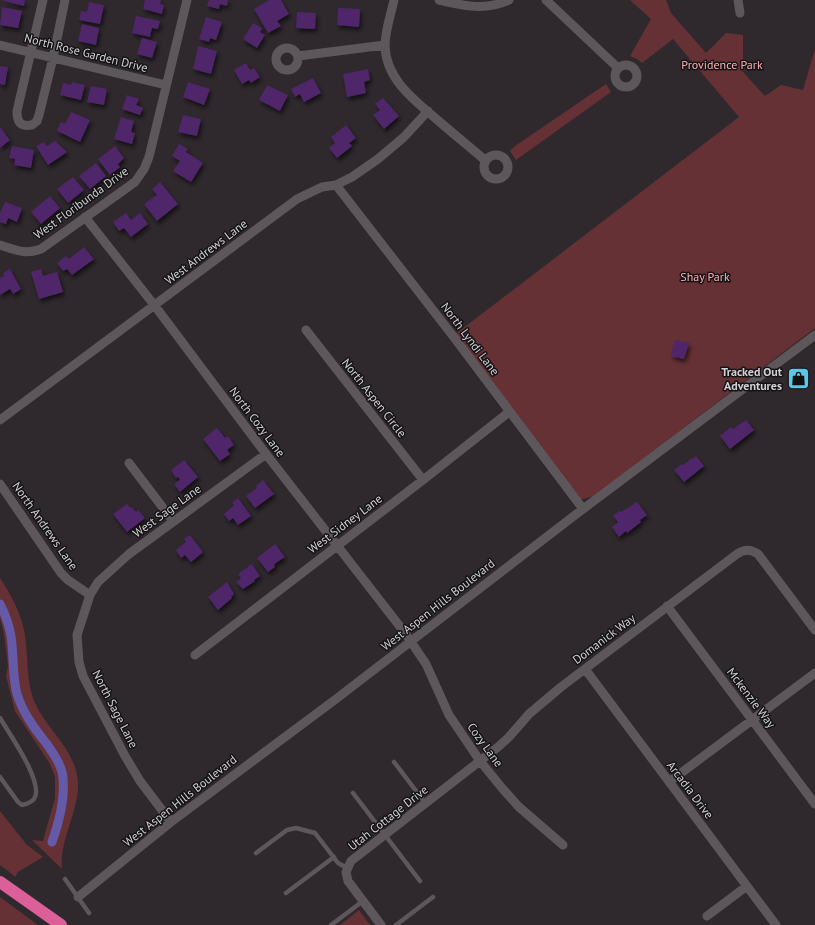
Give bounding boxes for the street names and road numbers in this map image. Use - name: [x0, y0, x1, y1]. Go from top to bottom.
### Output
- street label: North Rose Garden Drive: [23, 30, 149, 75]
- street label: West Floribunda Drive: [30, 163, 131, 242]
- street label: West Andrews Lane: [162, 216, 250, 287]
- street label: North Lyndi Lane: [438, 299, 503, 378]
- street label: North Aspen Circle: [339, 355, 410, 440]
- street label: North Cozy Lane: [226, 384, 289, 460]
- street label: North Andrews Lane: [9, 479, 81, 573]
- street label: West Sage Lane: [130, 481, 204, 540]
- street label: West Sidney Lane: [305, 491, 385, 556]
- street label: West Aspen Hills Boulevard: [378, 556, 497, 654]
- street label: Domanick Way: [569, 610, 638, 667]
- street label: Mckenzie Way: [724, 665, 779, 731]
- street label: North Sage Lane: [89, 667, 142, 750]
- street label: Cozy Lane: [464, 720, 506, 770]
- street label: West Aspen Hills Boulevard: [120, 752, 239, 850]
- street label: Arcadia Drive: [664, 758, 717, 821]
- street label: Utah Cottage Drive: [345, 782, 431, 853]

